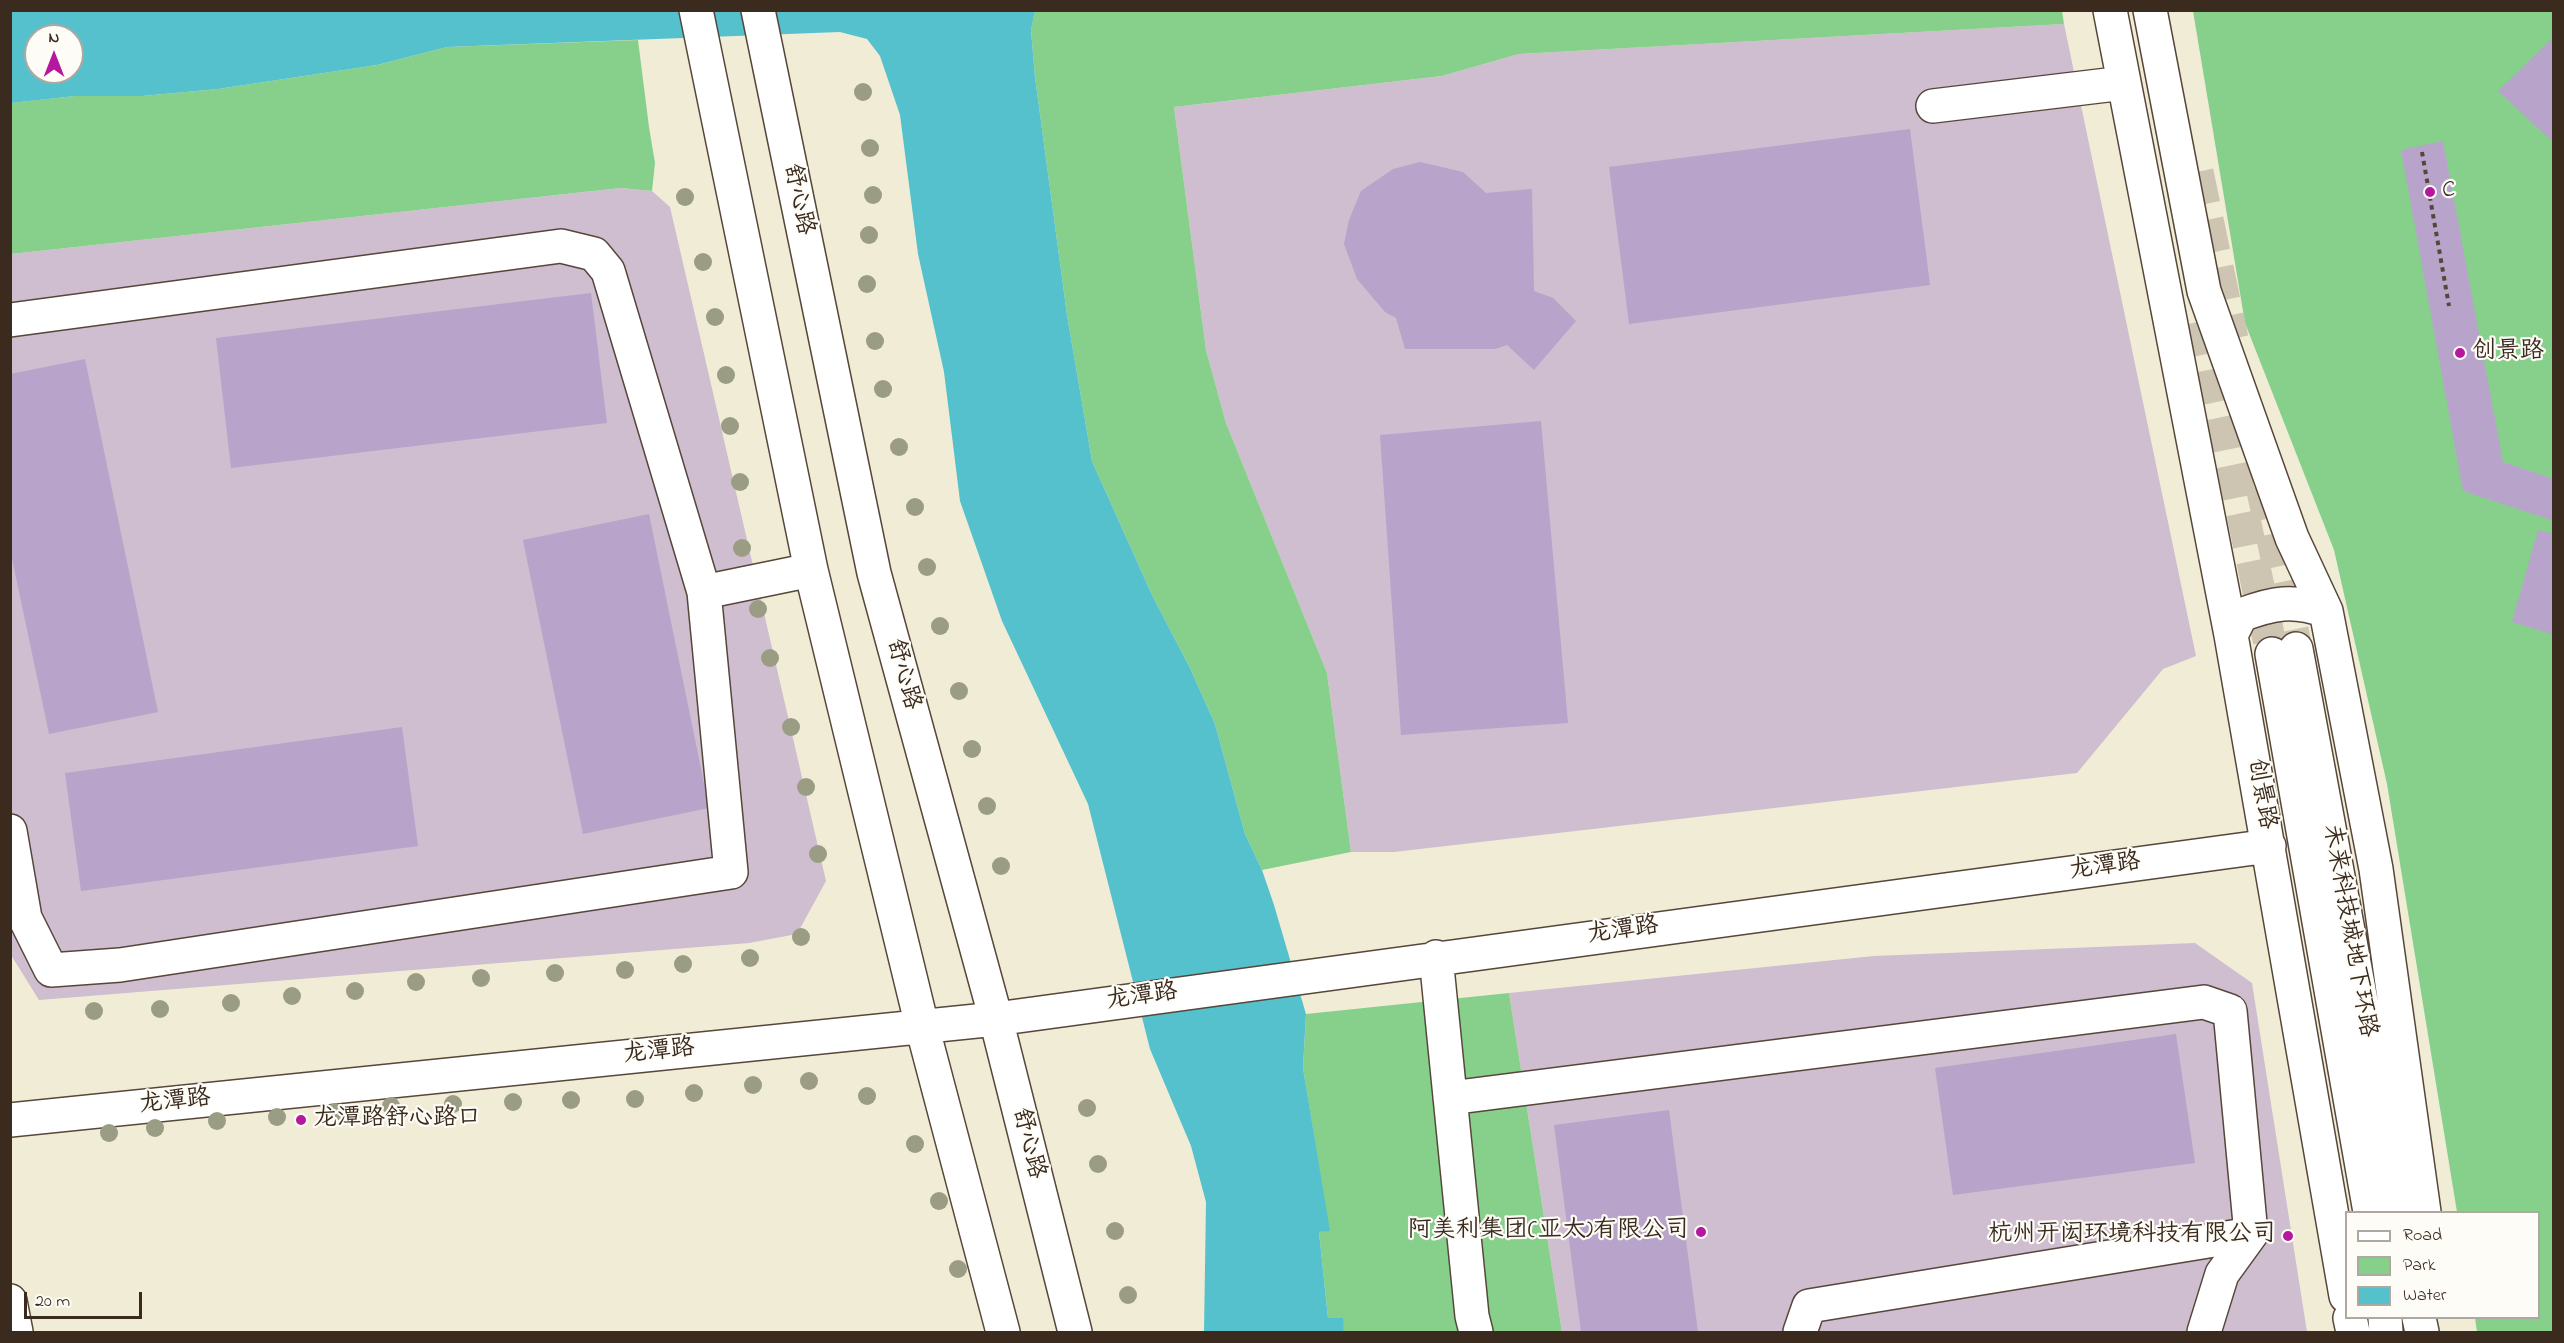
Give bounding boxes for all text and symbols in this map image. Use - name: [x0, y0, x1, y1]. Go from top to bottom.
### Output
- north arrow: [24, 24, 84, 84]
- text: N: [49, 26, 59, 50]
- street label: 舒心路: [775, 162, 819, 238]
- place label: C: [2442, 178, 2455, 206]
- marker: C: [2423, 185, 2437, 199]
- place label: 创景路: [2472, 339, 2544, 367]
- marker: 创景路: [2453, 346, 2467, 360]
- street label: 舒心路: [879, 636, 925, 714]
- street label: 创景路: [2240, 756, 2280, 832]
- street label: 未来科技城地下环路: [2315, 822, 2381, 1040]
- street label: 龙潭路: [2067, 849, 2143, 887]
- street label: 龙潭路: [1585, 913, 1661, 951]
- street label: 龙潭路: [1104, 979, 1180, 1017]
- street label: 龙潭路: [622, 1035, 696, 1071]
- street label: 龙潭路: [138, 1085, 212, 1121]
- place label: 龙潭路舒心路口: [313, 1106, 481, 1134]
- street label: 舒心路: [1004, 1106, 1050, 1182]
- marker: 龙潭路舒心路口: [294, 1113, 308, 1127]
- legend: [2345, 1211, 2540, 1319]
- place label: 阿美利集团(亚太)有限公司: [1408, 1218, 1689, 1246]
- place label: 杭州开闳环境科技有限公司: [1988, 1222, 2276, 1250]
- text: Road: [2403, 1223, 2442, 1249]
- marker: 阿美利集团(亚太)有限公司: [1694, 1225, 1708, 1239]
- marker: 杭州开闳环境科技有限公司: [2281, 1229, 2295, 1243]
- text: Park: [2403, 1253, 2436, 1279]
- scale bar: [27, 1280, 146, 1318]
- text: Water: [2403, 1283, 2446, 1309]
- text: 20 m: [35, 1289, 70, 1315]

